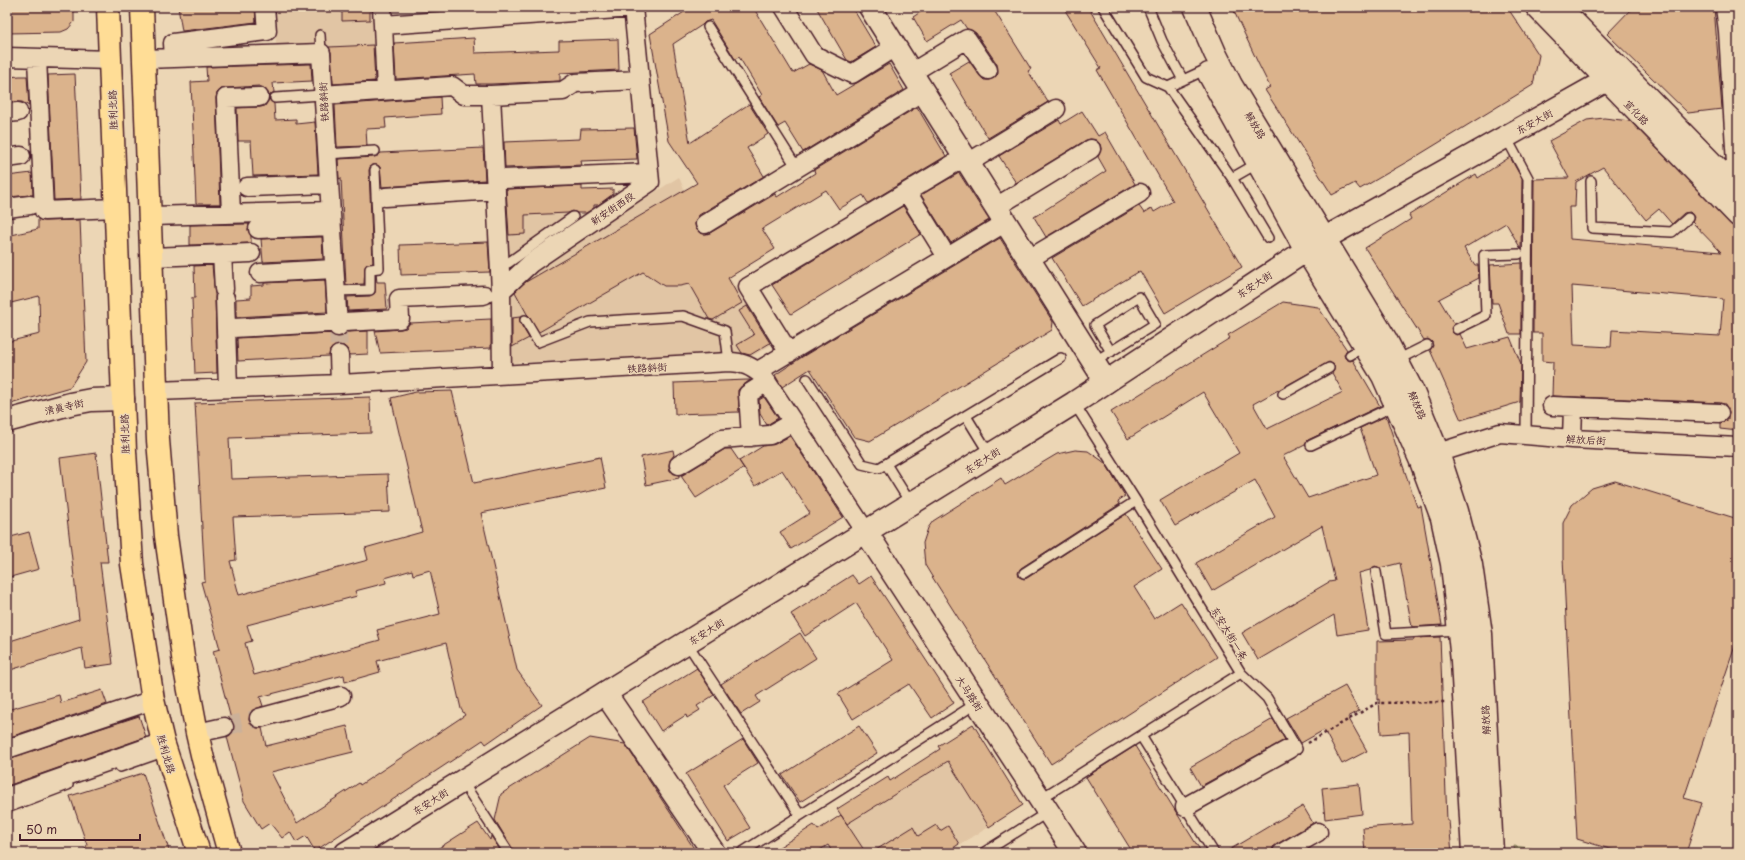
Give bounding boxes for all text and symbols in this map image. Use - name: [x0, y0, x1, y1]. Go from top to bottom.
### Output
- street label: 铁路斜街: [314, 82, 332, 122]
- street label: 胜利北路: [104, 90, 120, 130]
- street label: 宣化路: [1621, 96, 1653, 128]
- street label: 东安大街: [1513, 105, 1555, 137]
- street label: 解放路: [1242, 108, 1270, 142]
- street label: 新安街西段: [587, 188, 637, 228]
- street label: 东安大街: [1233, 267, 1275, 301]
- street label: 铁路斜街: [627, 358, 667, 376]
- street label: 解放路: [1405, 388, 1431, 422]
- street label: 清真寺街: [43, 394, 85, 418]
- street label: 胜利北路: [116, 414, 132, 454]
- street label: 解放后街: [1566, 430, 1606, 448]
- street label: 东安大街: [961, 443, 1003, 477]
- street label: 东安大街一条: [1208, 603, 1252, 663]
- street label: 东安大街: [685, 614, 727, 648]
- street label: 大马路街: [953, 672, 987, 714]
- street label: 解放路: [1477, 705, 1493, 735]
- street label: 胜利北路: [154, 733, 180, 775]
- street label: 东安大街: [409, 784, 451, 818]
- scale bar: [20, 816, 140, 842]
- text: 50 m: [26, 820, 57, 838]

